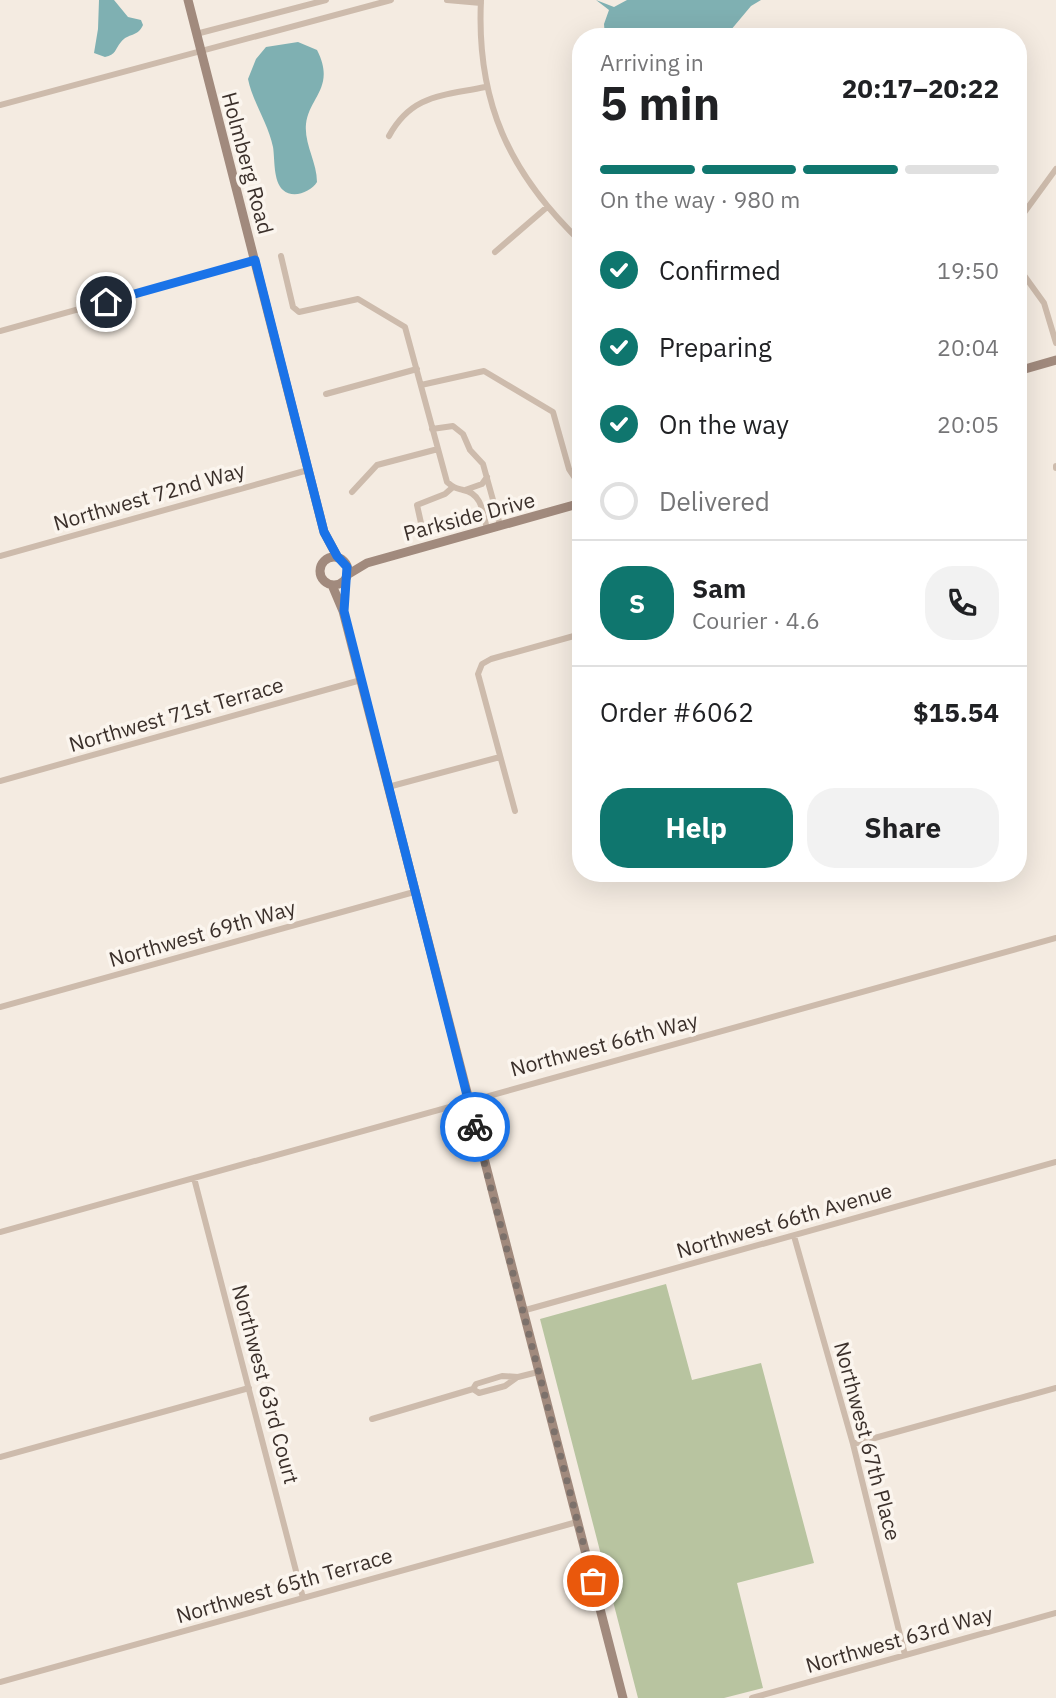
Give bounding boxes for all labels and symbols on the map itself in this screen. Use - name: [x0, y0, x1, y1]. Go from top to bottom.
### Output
- street label: Holmberg Road: [216, 89, 280, 237]
- pin: [76, 272, 136, 332]
- street label: Northwest 72nd Way: [50, 455, 248, 537]
- street label: Parkside Drive: [400, 485, 538, 547]
- street label: Northwest 71st Terrace: [66, 670, 286, 758]
- street label: Northwest 69th Way: [105, 893, 299, 973]
- street label: Northwest 66th Way: [507, 1005, 701, 1083]
- courier: [440, 1092, 510, 1162]
- street label: Northwest 66th Avenue: [673, 1176, 895, 1264]
- street label: Northwest 63rd Court: [226, 1281, 306, 1487]
- street label: Northwest 67th Place: [828, 1339, 908, 1543]
- street label: Northwest 65th Terrace: [173, 1541, 395, 1629]
- pin: [563, 1551, 623, 1611]
- street label: Northwest 63rd Way: [802, 1599, 996, 1679]

